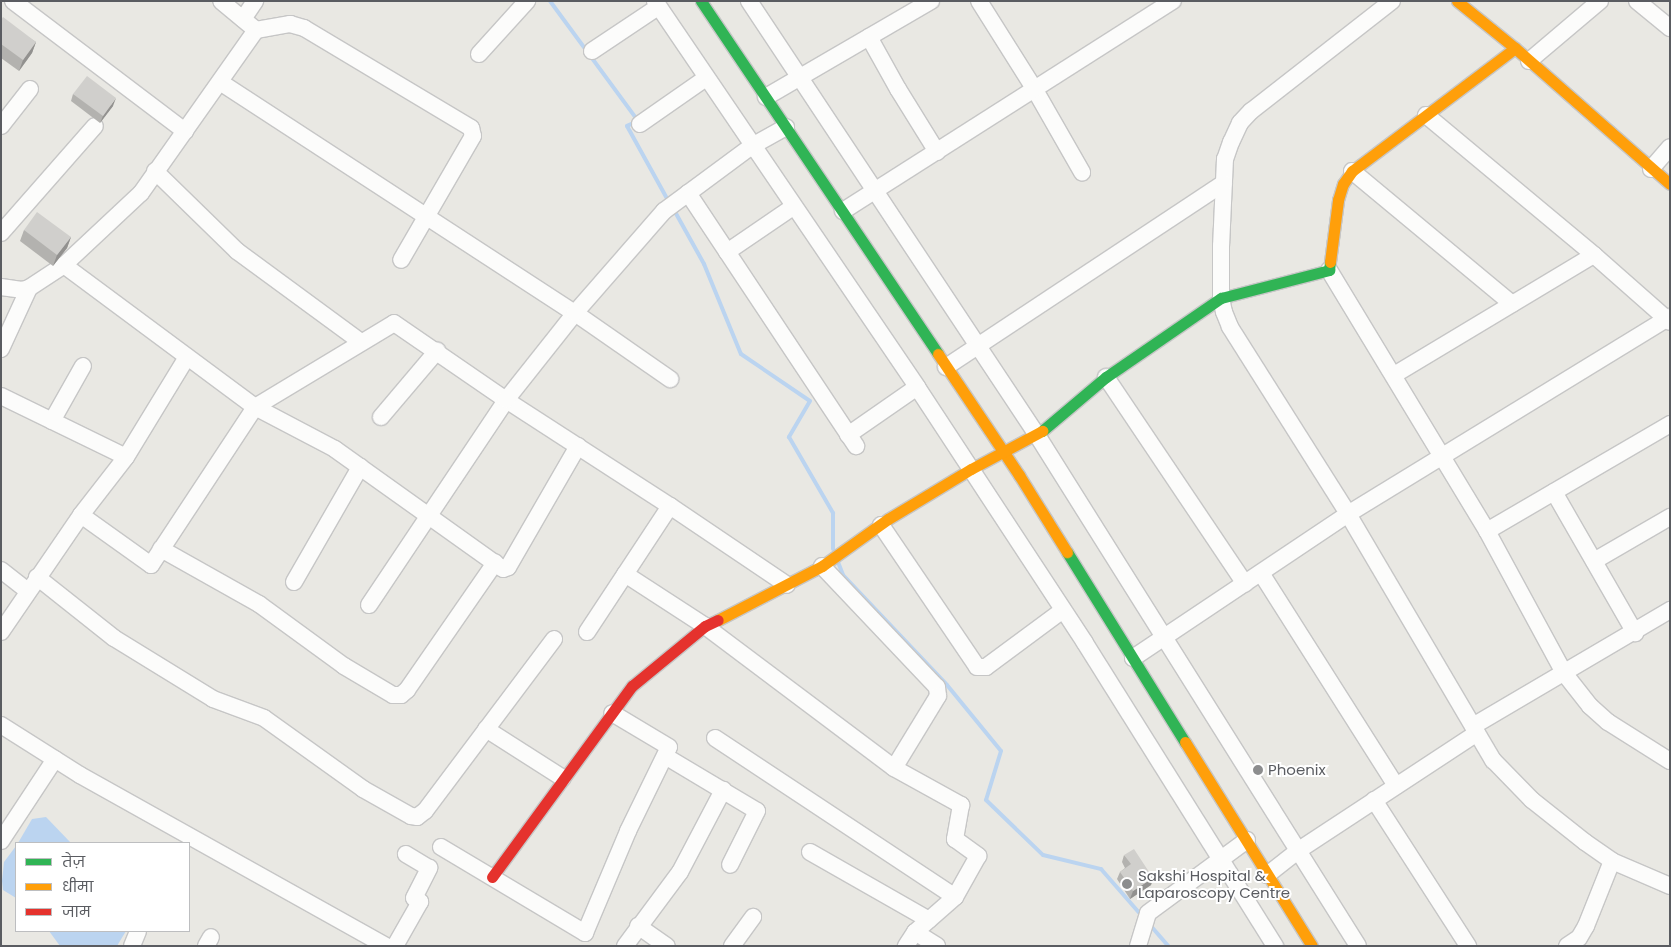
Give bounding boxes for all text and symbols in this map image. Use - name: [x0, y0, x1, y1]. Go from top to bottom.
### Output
- place label: Phoenix: [1268, 761, 1326, 779]
- marker: Phoenix: [1252, 764, 1264, 776]
- legend: [15, 842, 190, 932]
- text: तेज़: [62, 851, 85, 872]
- place label: Sakshi Hospital & Laparoscopy Centre: [1138, 866, 1290, 901]
- text: धीमा: [62, 876, 93, 897]
- marker: Sakshi Hospital & Laparoscopy Centre: [1120, 877, 1134, 891]
- text: जाम: [62, 901, 91, 922]

